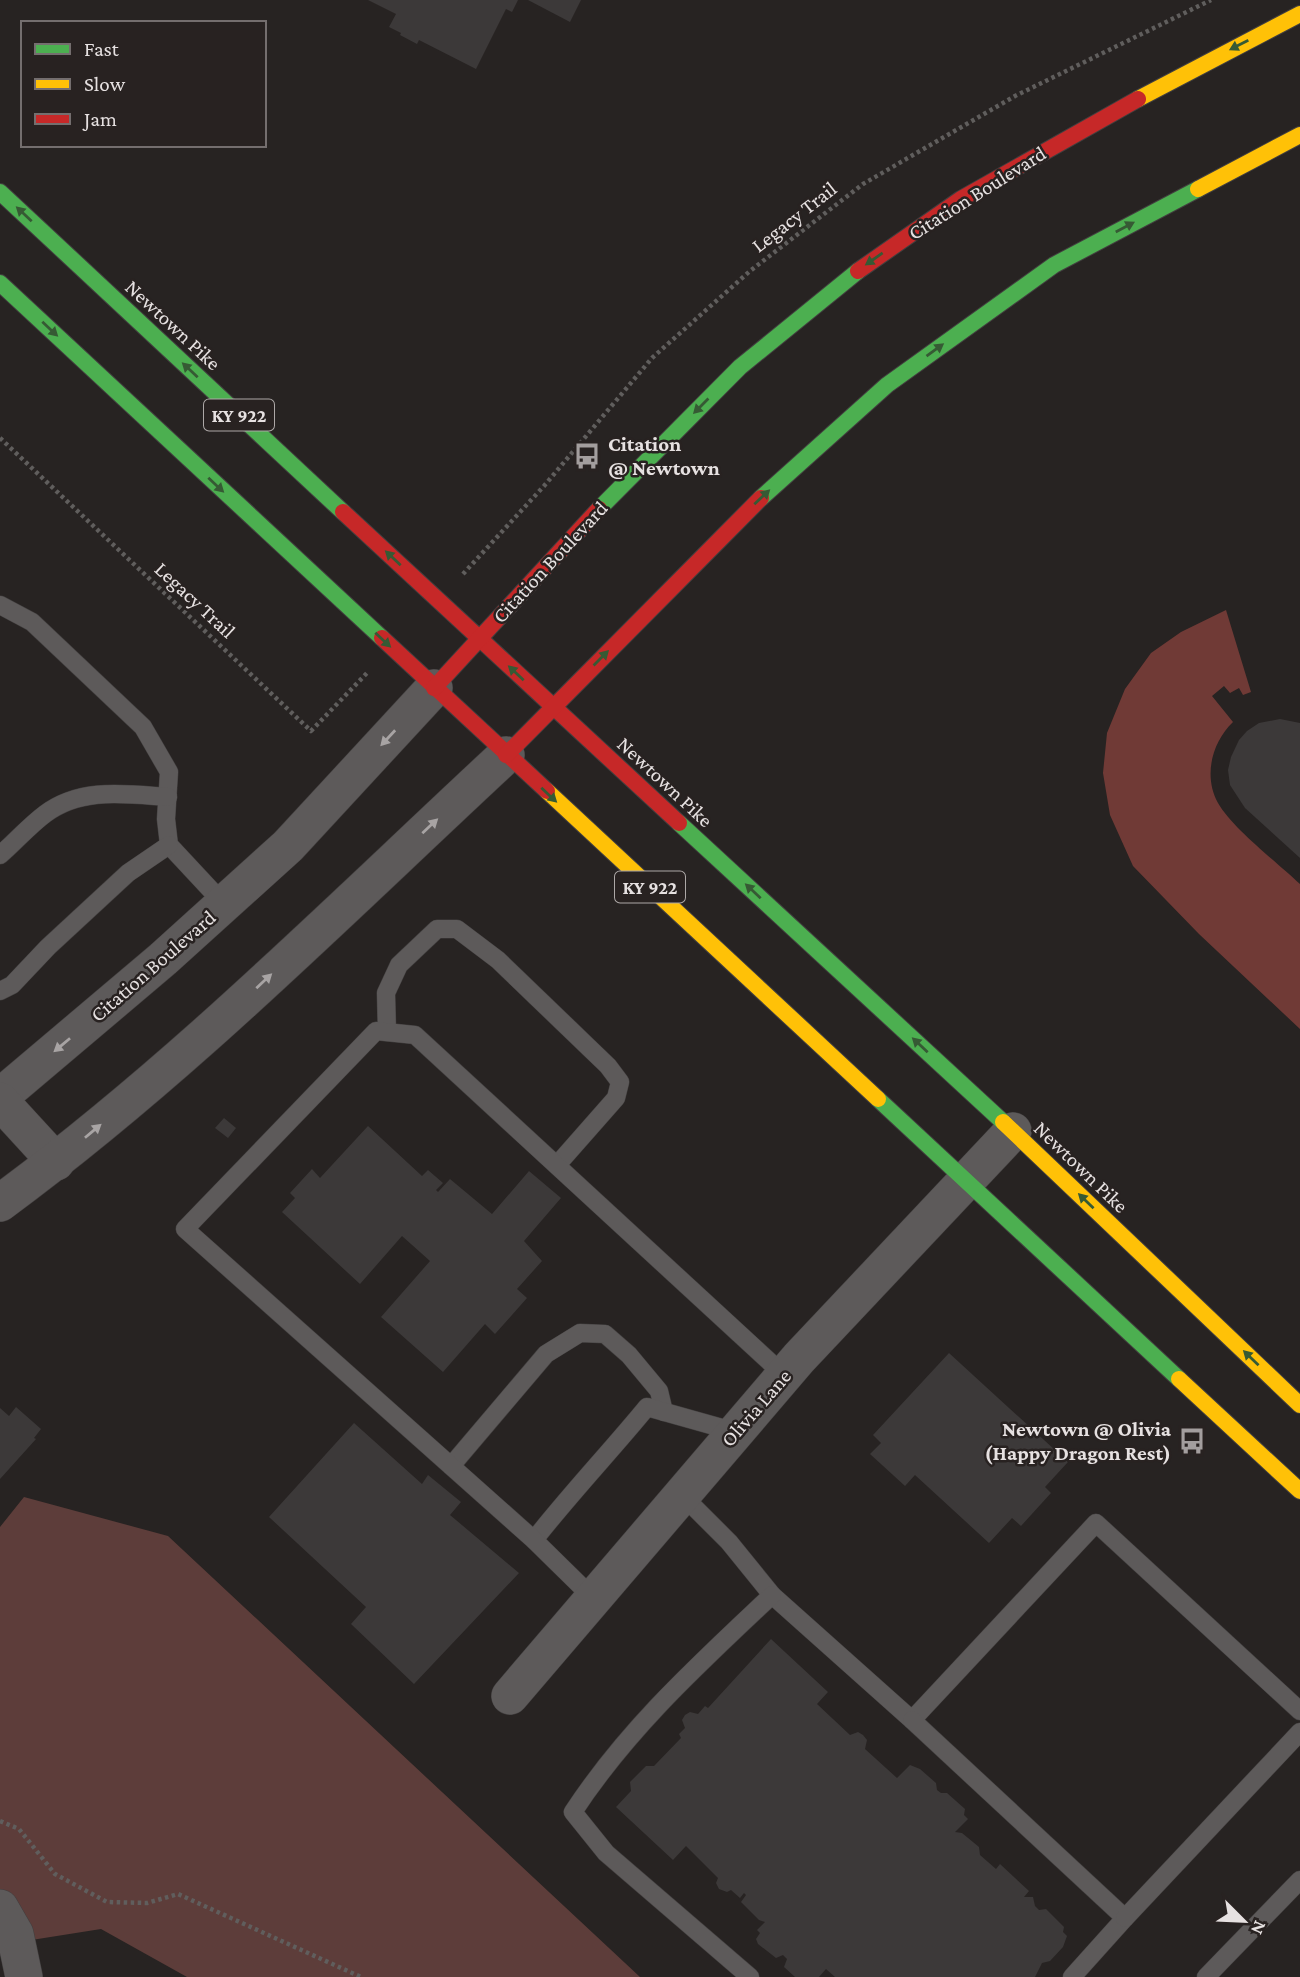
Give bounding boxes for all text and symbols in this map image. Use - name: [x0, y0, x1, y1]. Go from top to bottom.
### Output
- legend: [21, 21, 266, 147]
- text: Fast: [84, 37, 120, 61]
- one-way arrow: [1229, 39, 1249, 50]
- text: Slow: [84, 72, 126, 96]
- text: Jam: [82, 107, 117, 131]
- street label: Citation Boulevard: [904, 141, 1050, 245]
- street label: Legacy Trail: [747, 176, 841, 258]
- one-way arrow: [16, 207, 33, 223]
- one-way arrow: [1116, 221, 1136, 233]
- one-way arrow: [865, 252, 883, 266]
- street label: Newtown Pike: [120, 275, 226, 375]
- one-way arrow: [41, 321, 58, 337]
- one-way arrow: [926, 343, 944, 357]
- one-way arrow: [182, 362, 199, 378]
- one-way arrow: [693, 397, 710, 413]
- road number: KY 922: [204, 400, 274, 430]
- place label: Citation @ Newtown: [608, 432, 720, 480]
- bus stop icon: Citation @ Newtown: [572, 441, 602, 471]
- one-way arrow: [207, 476, 224, 492]
- one-way arrow: [753, 490, 770, 506]
- street label: Citation Boulevard: [487, 496, 613, 628]
- one-way arrow: [384, 550, 401, 567]
- street label: Legacy Trail: [150, 557, 240, 643]
- one-way arrow: [374, 631, 391, 647]
- one-way arrow: [593, 650, 610, 667]
- one-way arrow: [508, 665, 525, 681]
- one-way arrow: [380, 729, 396, 747]
- street label: Newtown Pike: [612, 732, 718, 832]
- one-way arrow: [540, 787, 558, 803]
- one-way arrow: [421, 818, 439, 834]
- road number: KY 922: [615, 872, 685, 902]
- one-way arrow: [744, 883, 762, 899]
- street label: Citation Boulevard: [86, 905, 220, 1027]
- one-way arrow: [255, 974, 272, 990]
- one-way arrow: [53, 1037, 71, 1053]
- one-way arrow: [912, 1038, 929, 1054]
- street label: Newtown Pike: [1029, 1116, 1133, 1218]
- one-way arrow: [84, 1124, 101, 1139]
- one-way arrow: [1078, 1193, 1095, 1209]
- one-way arrow: [1242, 1349, 1259, 1366]
- street label: Olivia Lane: [716, 1364, 796, 1452]
- place label: Newtown @ Olivia (Happy Dragon Rest): [985, 1417, 1172, 1465]
- bus stop icon: Newtown @ Olivia (Happy Dragon Rest): [1177, 1426, 1207, 1456]
- north arrow: [1209, 1886, 1279, 1956]
- text: N: [1247, 1918, 1271, 1938]

